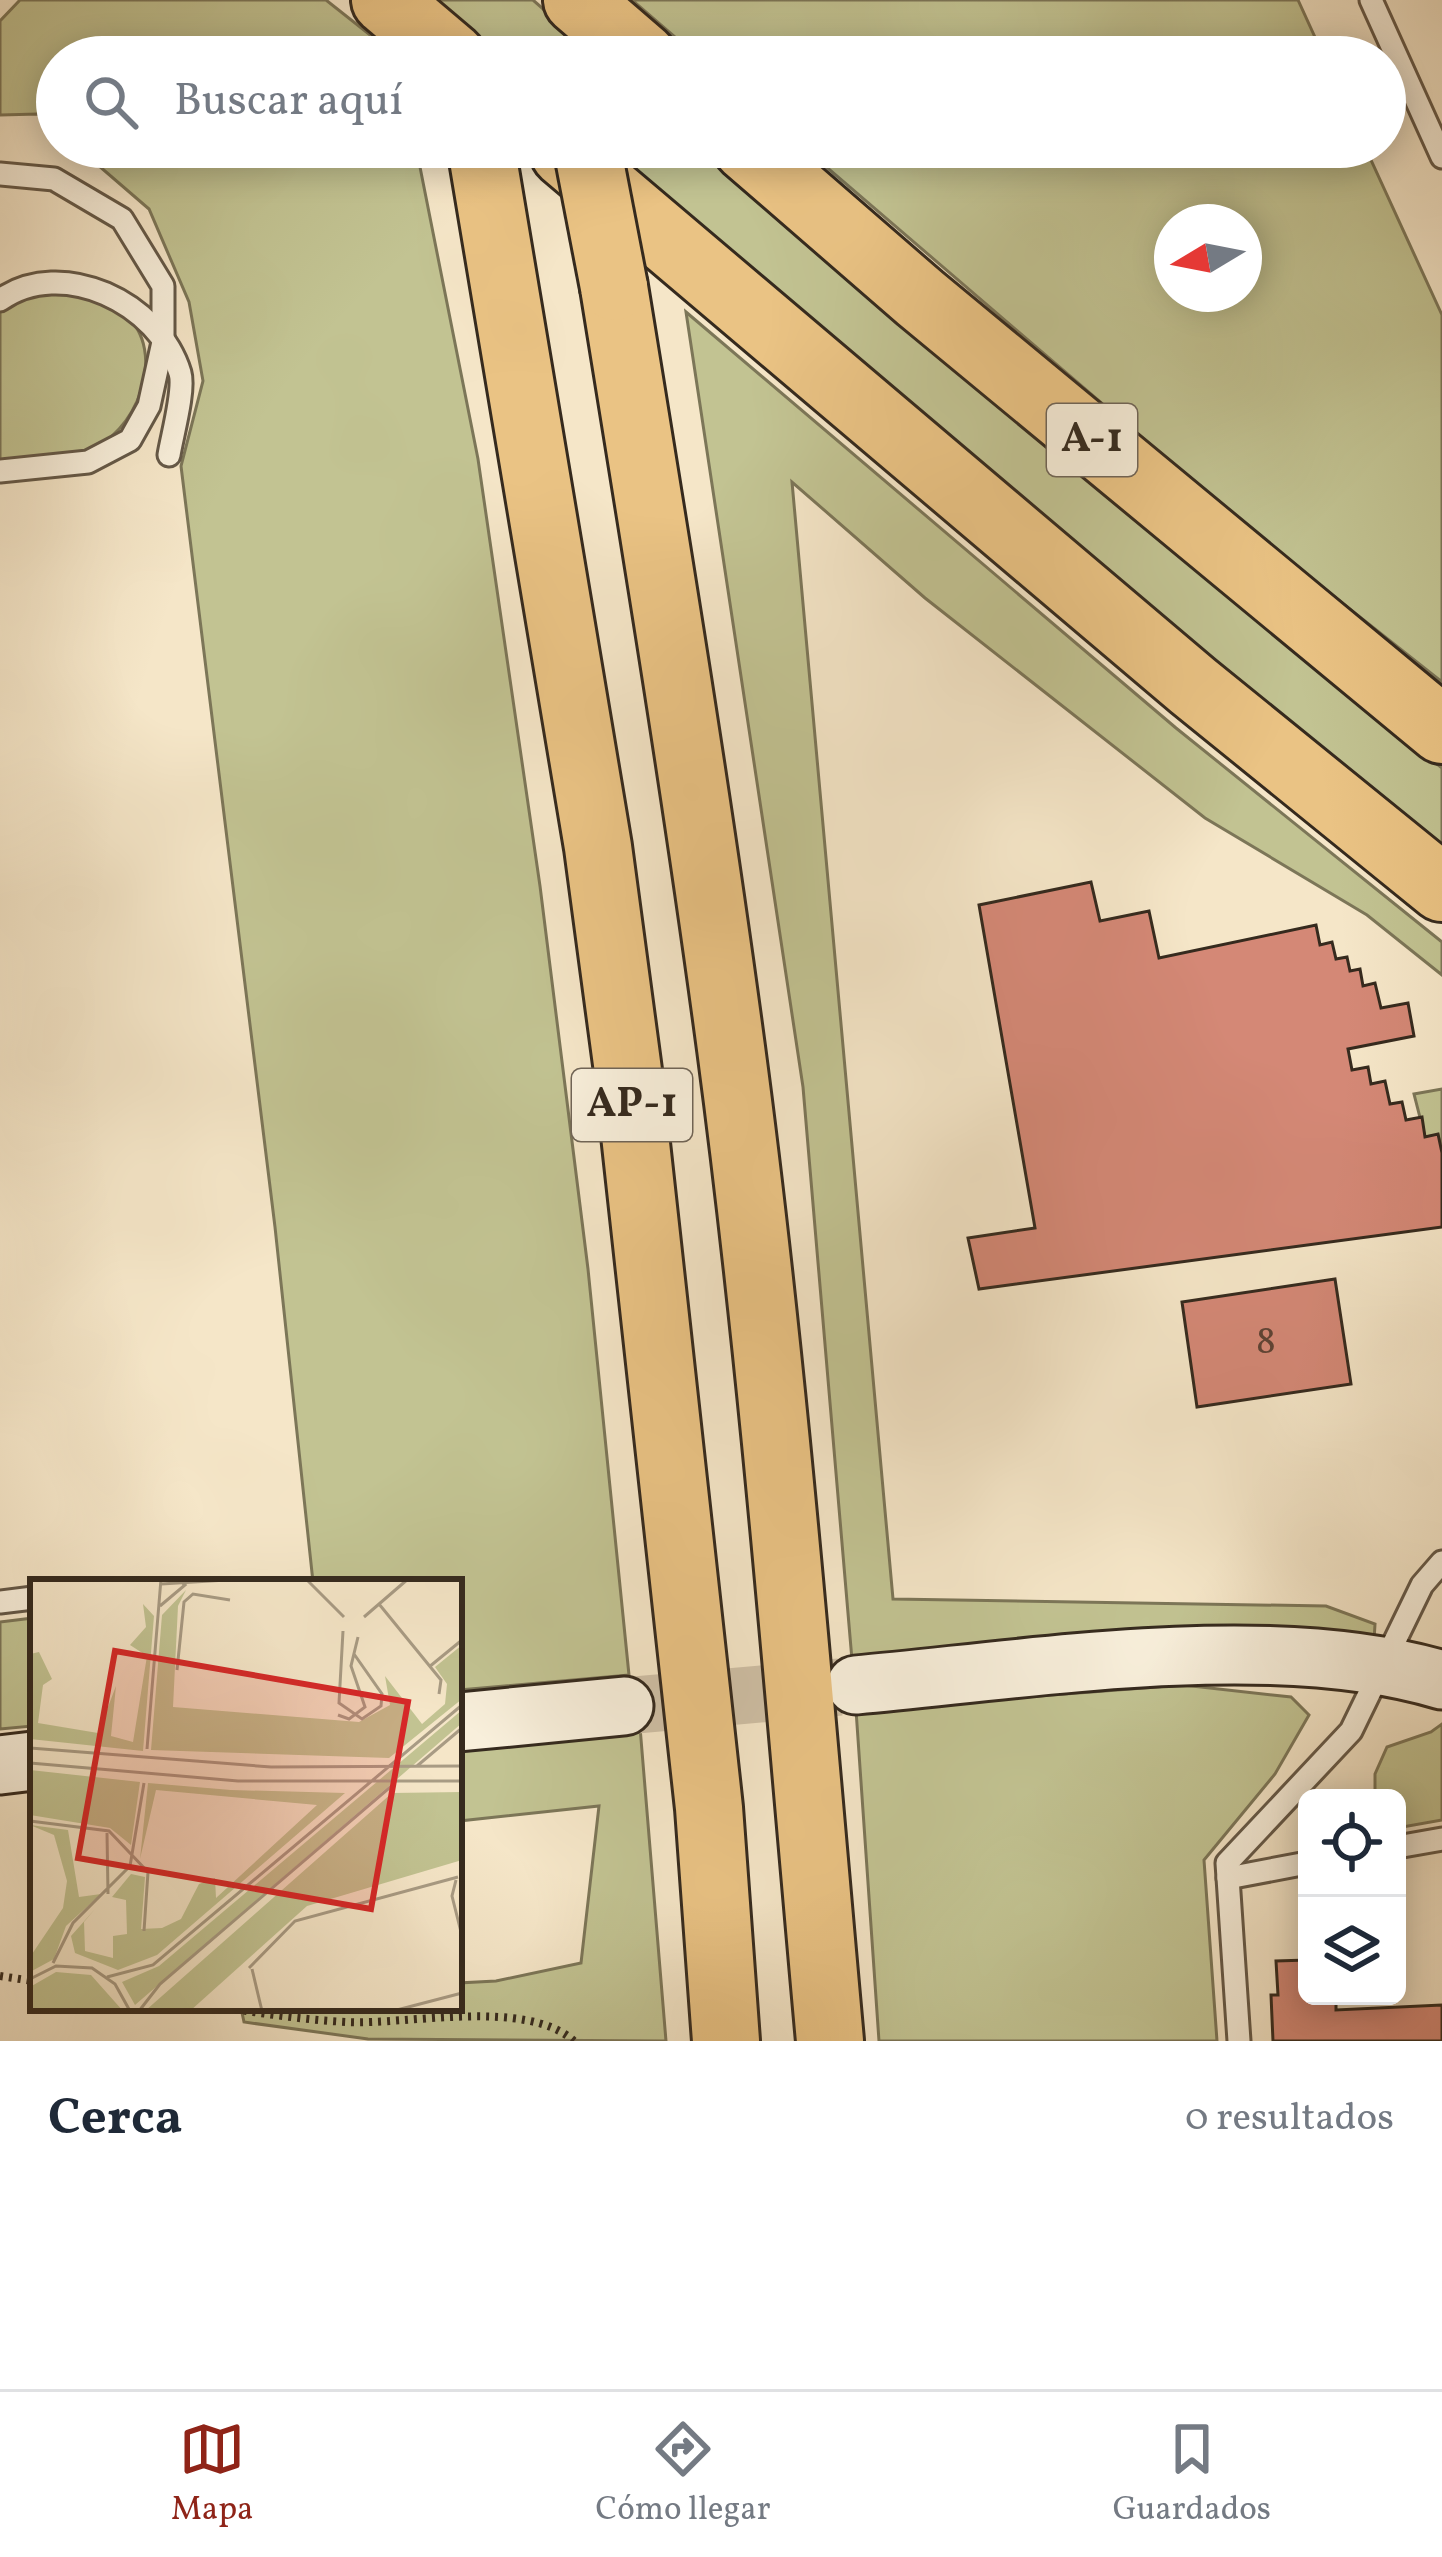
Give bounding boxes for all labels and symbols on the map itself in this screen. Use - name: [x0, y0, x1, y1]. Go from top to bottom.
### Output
- north arrow: [1154, 204, 1262, 312]
- road number: A-1: [1047, 404, 1137, 476]
- road number: AP-1: [572, 1069, 692, 1141]
- house number: 8: [1256, 1316, 1276, 1370]
- inset map: [30, 1579, 462, 2011]

